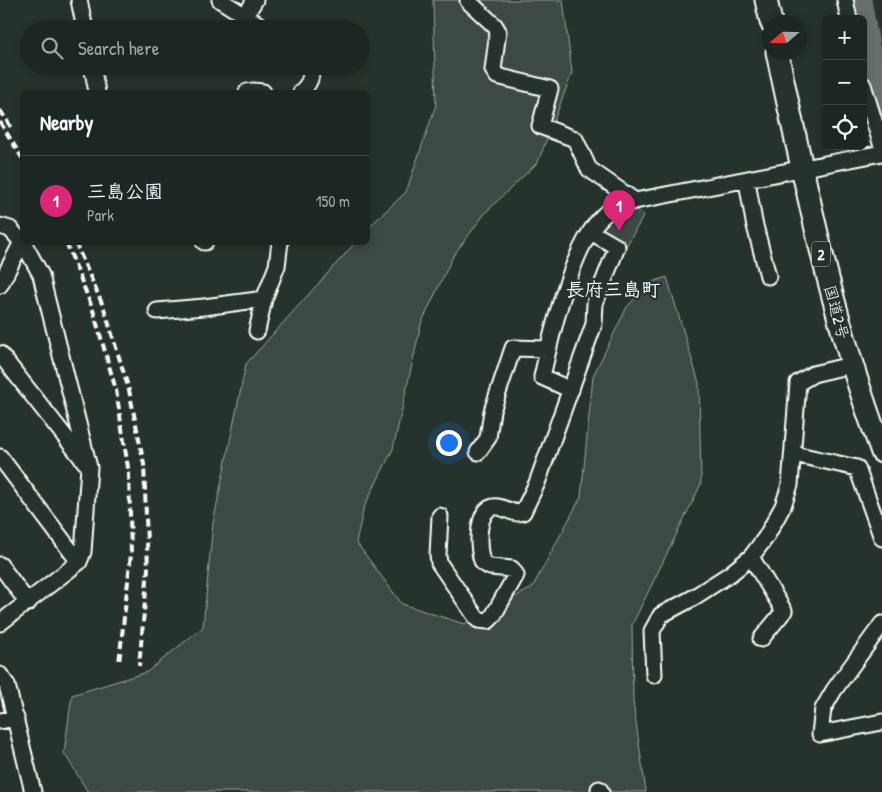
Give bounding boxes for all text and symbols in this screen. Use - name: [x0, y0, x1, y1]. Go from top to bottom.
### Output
- north arrow: [762, 15, 807, 60]
- map controls: [822, 15, 867, 150]
- button: +: [822, 15, 867, 60]
- search box: [20, 20, 370, 75]
- icon: search: [38, 34, 66, 62]
- text: Search here: [78, 35, 159, 61]
- button: −: [822, 60, 867, 105]
- button: locate: [822, 105, 867, 150]
- text: Nearby: [40, 108, 93, 137]
- text: 三島公園: [87, 178, 163, 204]
- text: 1: [53, 190, 59, 212]
- text: 150 m: [316, 190, 350, 212]
- pin: 1: [603, 190, 635, 231]
- text: Park: [87, 204, 114, 226]
- road number: 2: [812, 242, 830, 266]
- district label: 長府三島町: [565, 276, 661, 302]
- street label: 国道2号: [819, 282, 855, 342]
- your location: [436, 430, 462, 456]

